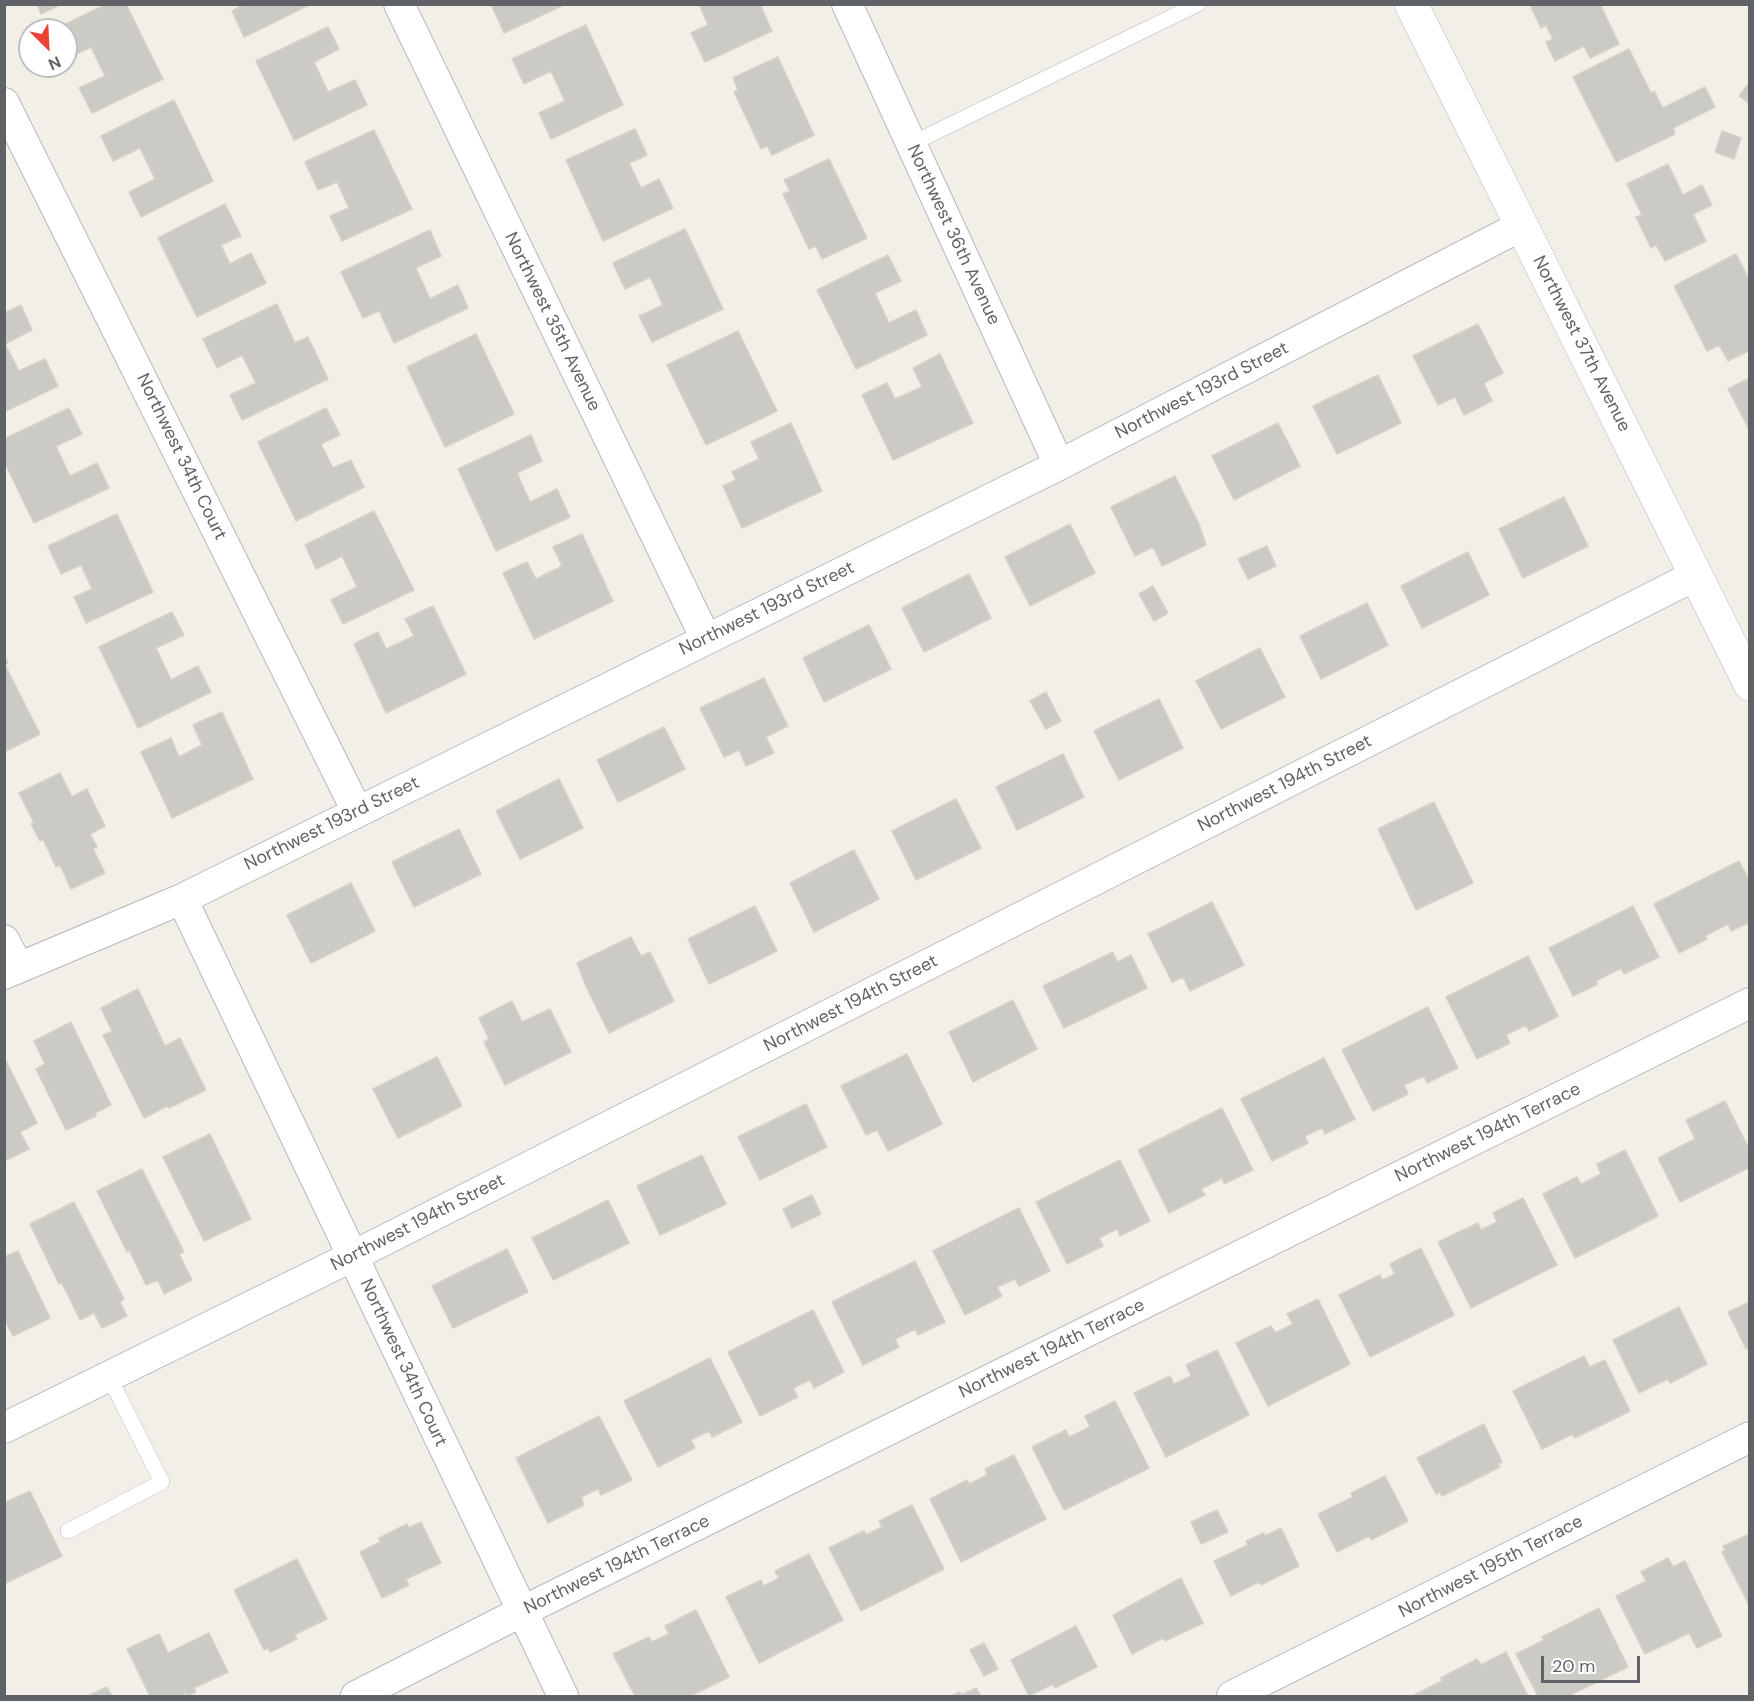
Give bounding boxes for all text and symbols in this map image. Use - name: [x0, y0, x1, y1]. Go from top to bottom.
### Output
- north arrow: [18, 18, 78, 78]
- text: N: [45, 51, 64, 75]
- street label: Northwest 36th Avenue: [902, 141, 1004, 329]
- street label: Northwest 35th Avenue: [499, 229, 605, 415]
- street label: Northwest 37th Avenue: [1527, 252, 1635, 436]
- street label: Northwest 193rd Street: [1112, 338, 1292, 444]
- street label: Northwest 34th Court: [131, 370, 231, 544]
- street label: Northwest 193rd Street: [676, 557, 858, 661]
- street label: Northwest 194th Street: [1194, 731, 1376, 837]
- street label: Northwest 193rd Street: [241, 772, 423, 876]
- street label: Northwest 194th Street: [760, 951, 942, 1057]
- street label: Northwest 194th Terrace: [1392, 1079, 1584, 1187]
- street label: Northwest 194th Street: [327, 1170, 509, 1276]
- street label: Northwest 34th Court: [355, 1276, 451, 1450]
- street label: Northwest 194th Terrace: [956, 1295, 1148, 1403]
- street label: Northwest 194th Terrace: [521, 1511, 713, 1619]
- street label: Northwest 195th Terrace: [1395, 1511, 1587, 1623]
- scale bar: [1544, 1644, 1643, 1682]
- text: 20 m: [1552, 1654, 1595, 1678]

